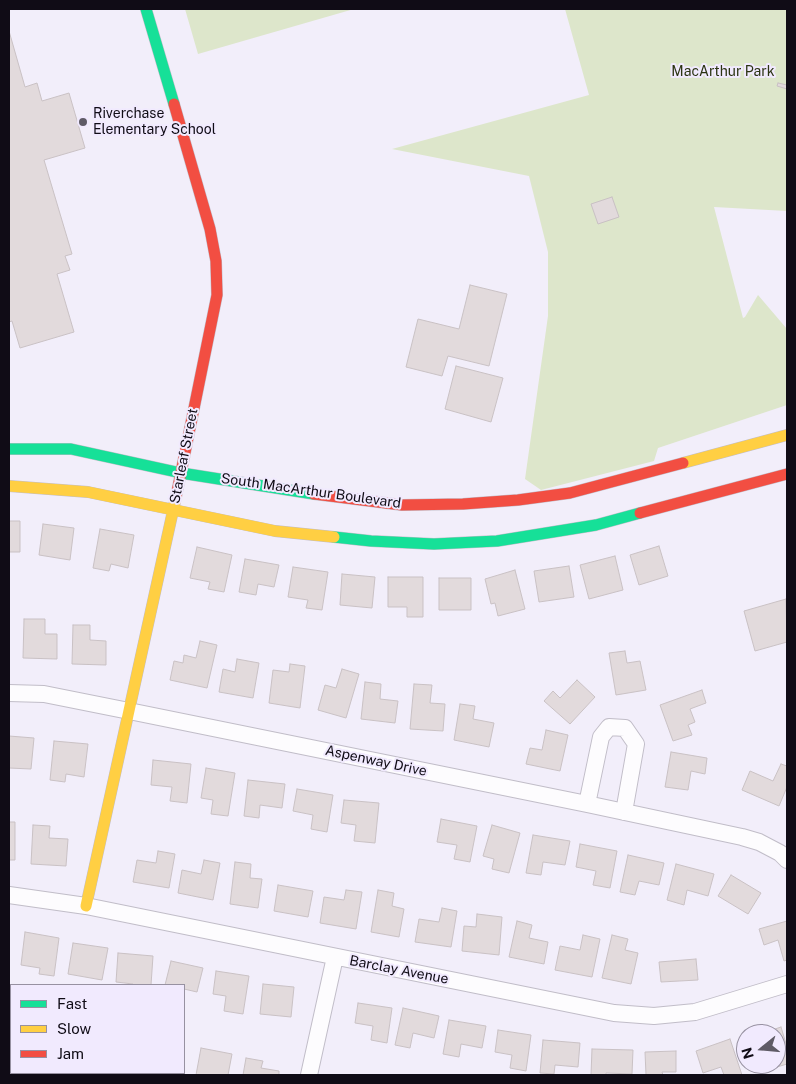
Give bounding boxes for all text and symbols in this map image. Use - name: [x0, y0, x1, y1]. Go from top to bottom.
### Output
- park label: MacArthur Park: [671, 64, 775, 80]
- place label: Riverchase Elementary School: [93, 106, 216, 138]
- marker: Riverchase Elementary School: [77, 116, 89, 128]
- street label: Starleaf Street: [167, 407, 201, 505]
- street label: South MacArthur Boulevard: [220, 470, 402, 512]
- street label: Aspenway Drive: [324, 742, 428, 780]
- street label: Barclay Avenue: [348, 952, 450, 988]
- legend: [10, 984, 185, 1074]
- text: Fast: [57, 995, 87, 1012]
- text: Slow: [57, 1020, 91, 1037]
- north arrow: [736, 1024, 786, 1074]
- text: Jam: [57, 1045, 84, 1062]
- text: N: [738, 1046, 757, 1061]

